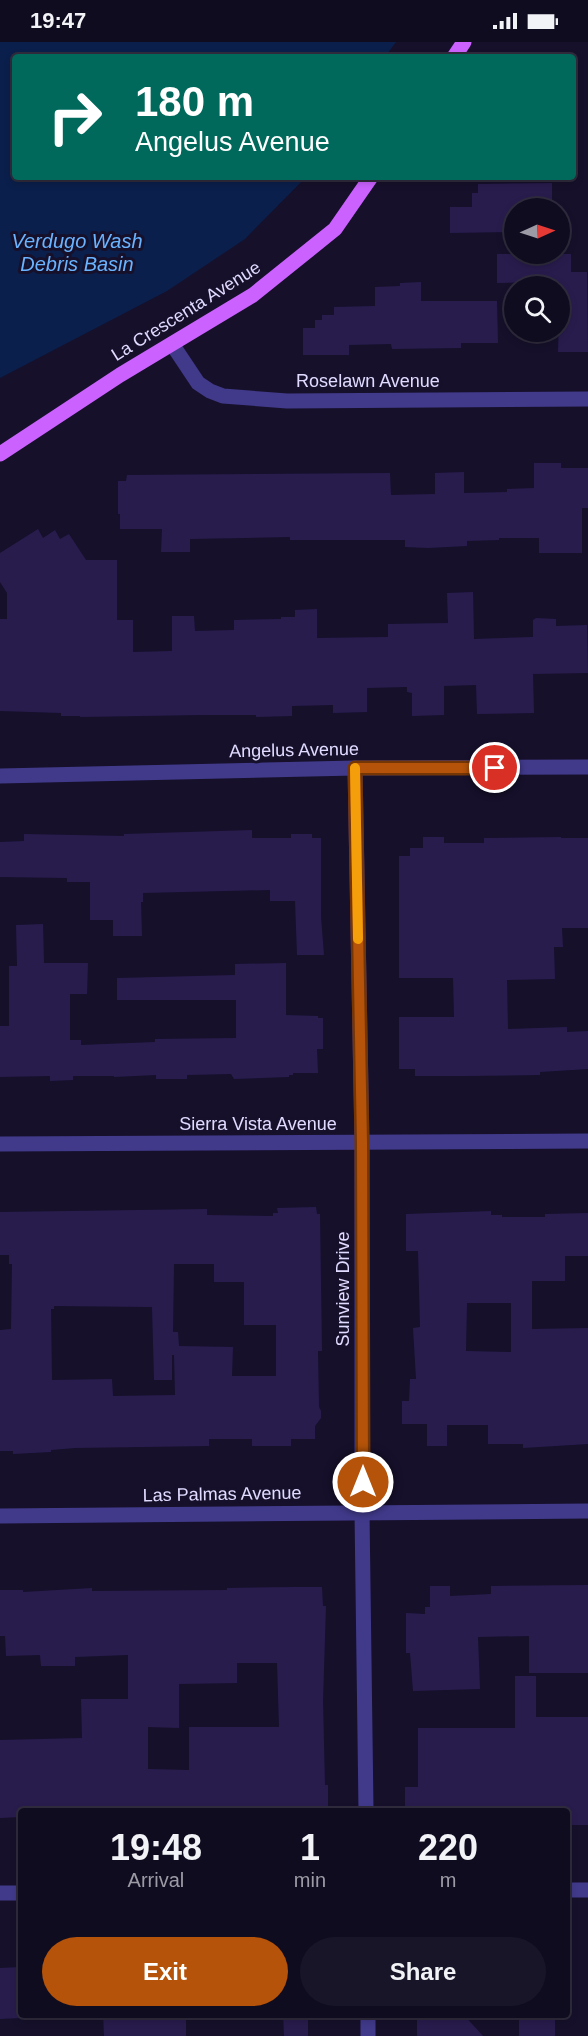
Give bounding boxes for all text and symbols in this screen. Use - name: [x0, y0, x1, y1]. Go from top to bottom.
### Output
- text: 19:47: [30, 8, 86, 33]
- icon: right: [36, 78, 114, 156]
- text: 180 m: [135, 78, 254, 125]
- text: Angelus Avenue: [135, 127, 330, 157]
- north arrow: [504, 198, 570, 264]
- map controls: [504, 198, 570, 342]
- water label: Verdugo Wash Debris Basin: [11, 230, 143, 275]
- street label: La Crescenta Avenue: [108, 257, 264, 365]
- button: search: [504, 276, 570, 342]
- street label: Roselawn Avenue: [296, 371, 440, 391]
- street label: Angelus Avenue: [229, 739, 359, 761]
- pin: [469, 742, 520, 793]
- icon: arrive: [478, 751, 511, 784]
- street label: Sierra Vista Avenue: [179, 1114, 337, 1134]
- street label: Sunview Drive: [333, 1231, 353, 1347]
- position arrow: [331, 1450, 395, 1514]
- street label: Las Palmas Avenue: [142, 1483, 302, 1505]
- text: 19:48: [110, 1827, 202, 1868]
- text: 1: [300, 1827, 320, 1868]
- text: 220: [418, 1827, 478, 1868]
- text: Arrival: [128, 1869, 184, 1891]
- text: min: [294, 1869, 326, 1891]
- text: m: [440, 1869, 456, 1891]
- button: Exit: [42, 1937, 288, 2006]
- button: Share: [300, 1937, 546, 2006]

